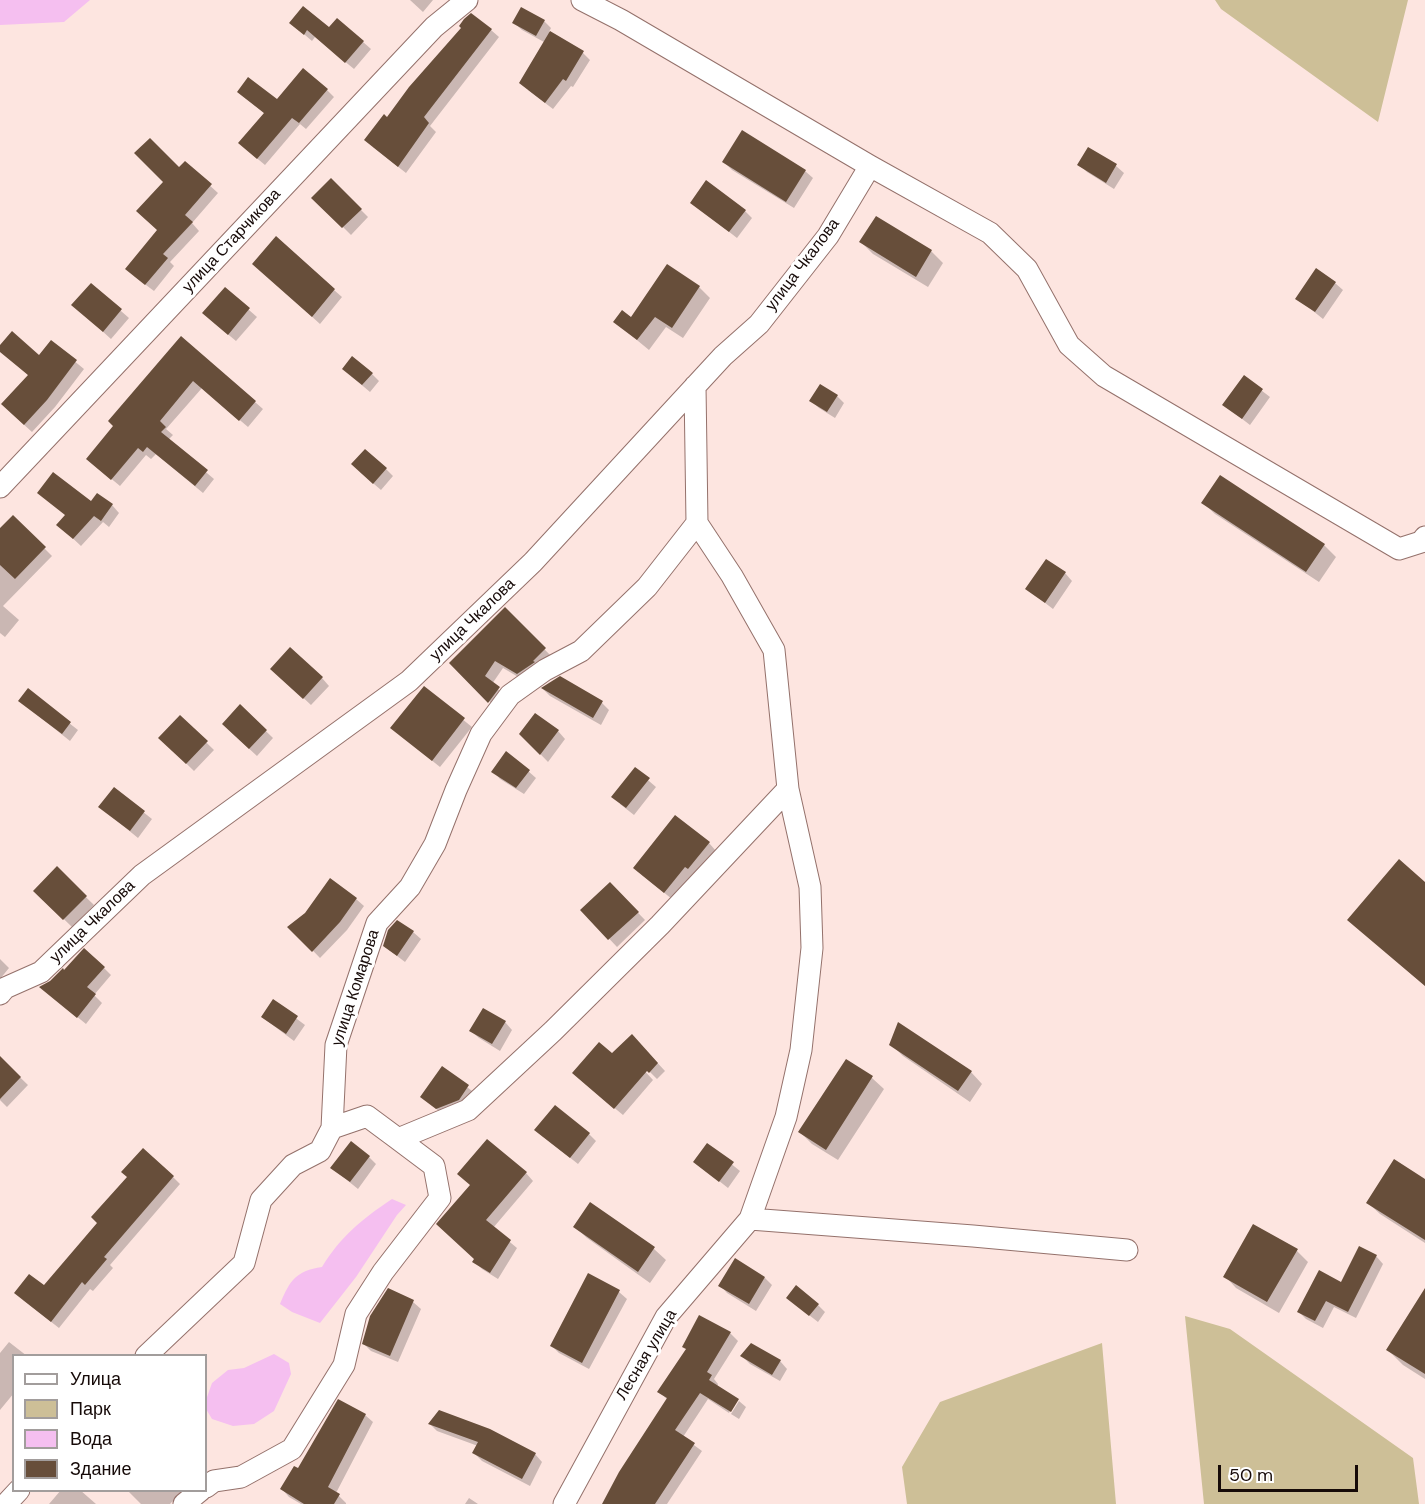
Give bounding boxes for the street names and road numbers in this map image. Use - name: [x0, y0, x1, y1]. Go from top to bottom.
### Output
- street label: улица Старчикова: [179, 185, 285, 297]
- street label: улица Чкалова: [762, 215, 844, 315]
- street label: улица Чкалова: [426, 575, 520, 665]
- street label: улица Чкалова: [46, 877, 140, 967]
- street label: улица Комарова: [328, 927, 384, 1049]
- street label: Лесная улица: [612, 1306, 682, 1404]

